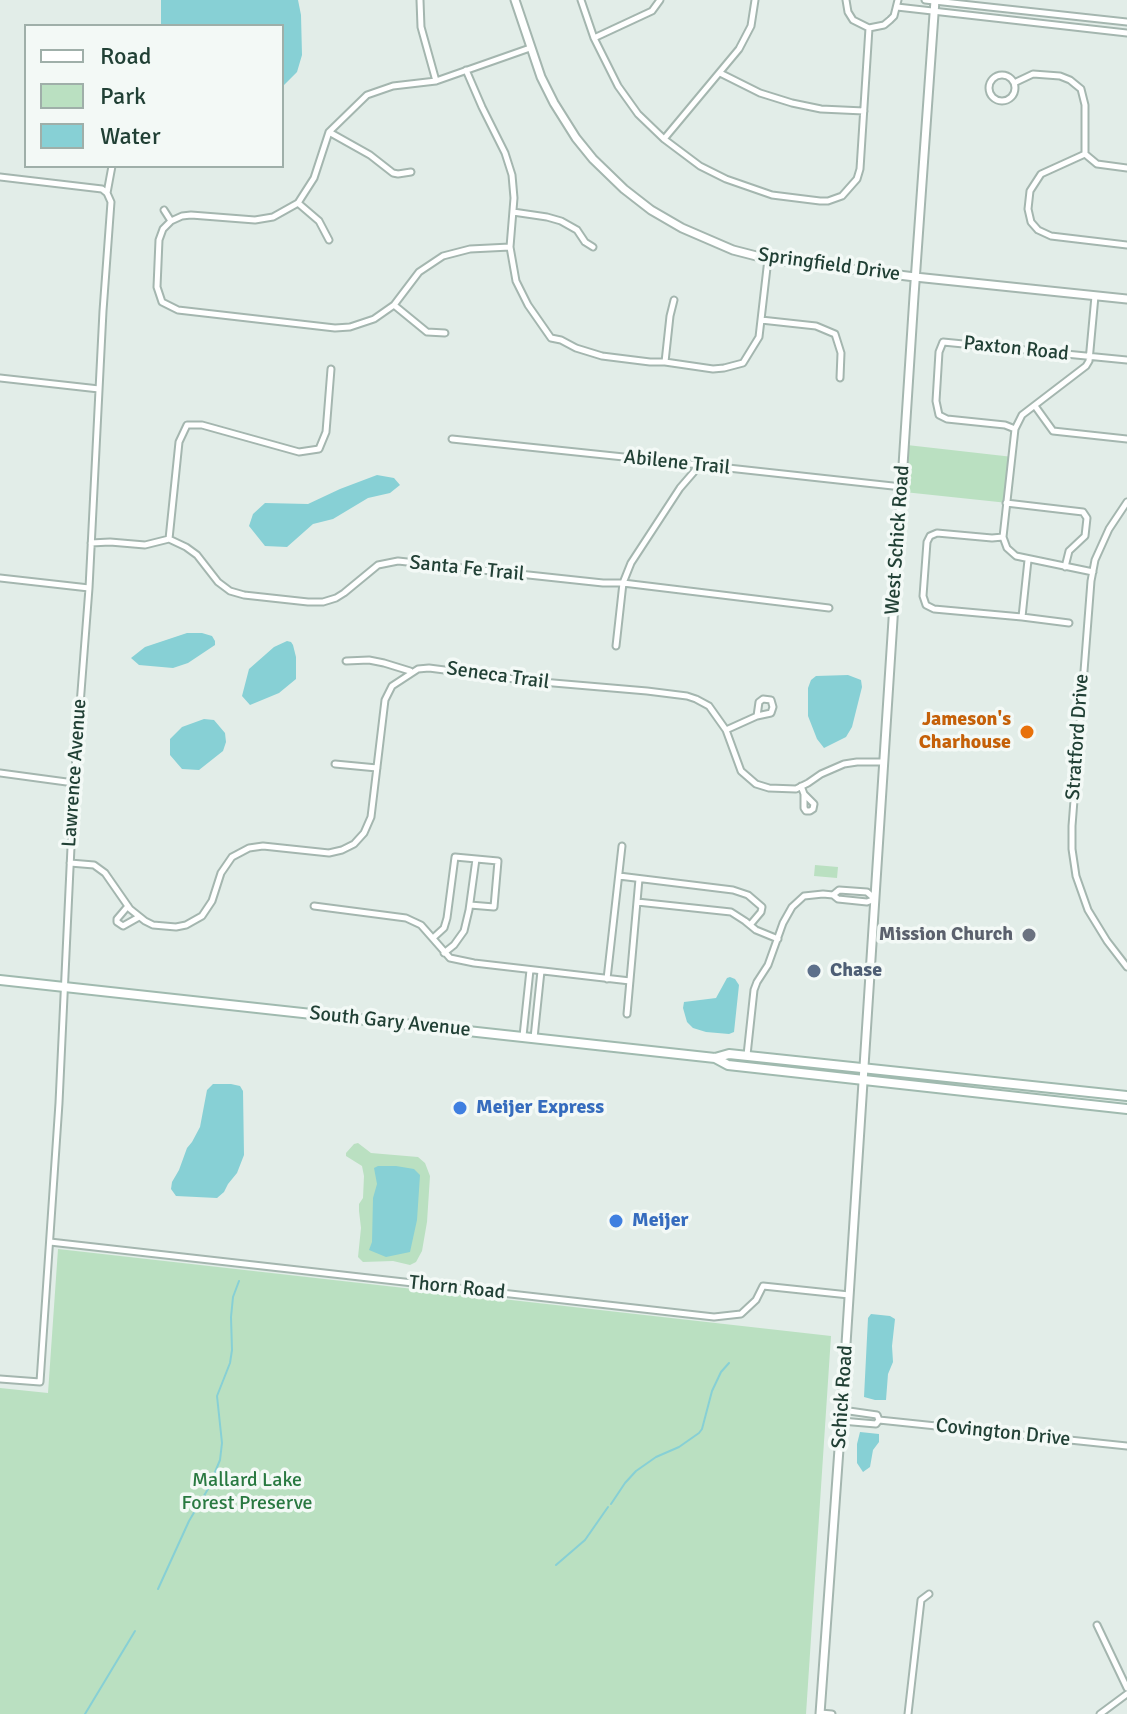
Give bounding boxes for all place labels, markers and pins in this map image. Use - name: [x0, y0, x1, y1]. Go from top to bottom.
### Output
- place label: Jameson's Charhouse: [919, 708, 1011, 755]
- marker: Jameson's Charhouse: [1018, 723, 1036, 741]
- place label: Mission Church: [879, 923, 1013, 947]
- marker: Mission Church: [1020, 926, 1038, 944]
- place label: Chase: [830, 959, 882, 983]
- marker: Chase: [805, 962, 823, 980]
- place label: Meijer Express: [476, 1096, 604, 1120]
- marker: Meijer Express: [451, 1099, 469, 1117]
- place label: Meijer: [632, 1209, 689, 1233]
- marker: Meijer: [607, 1212, 625, 1230]

